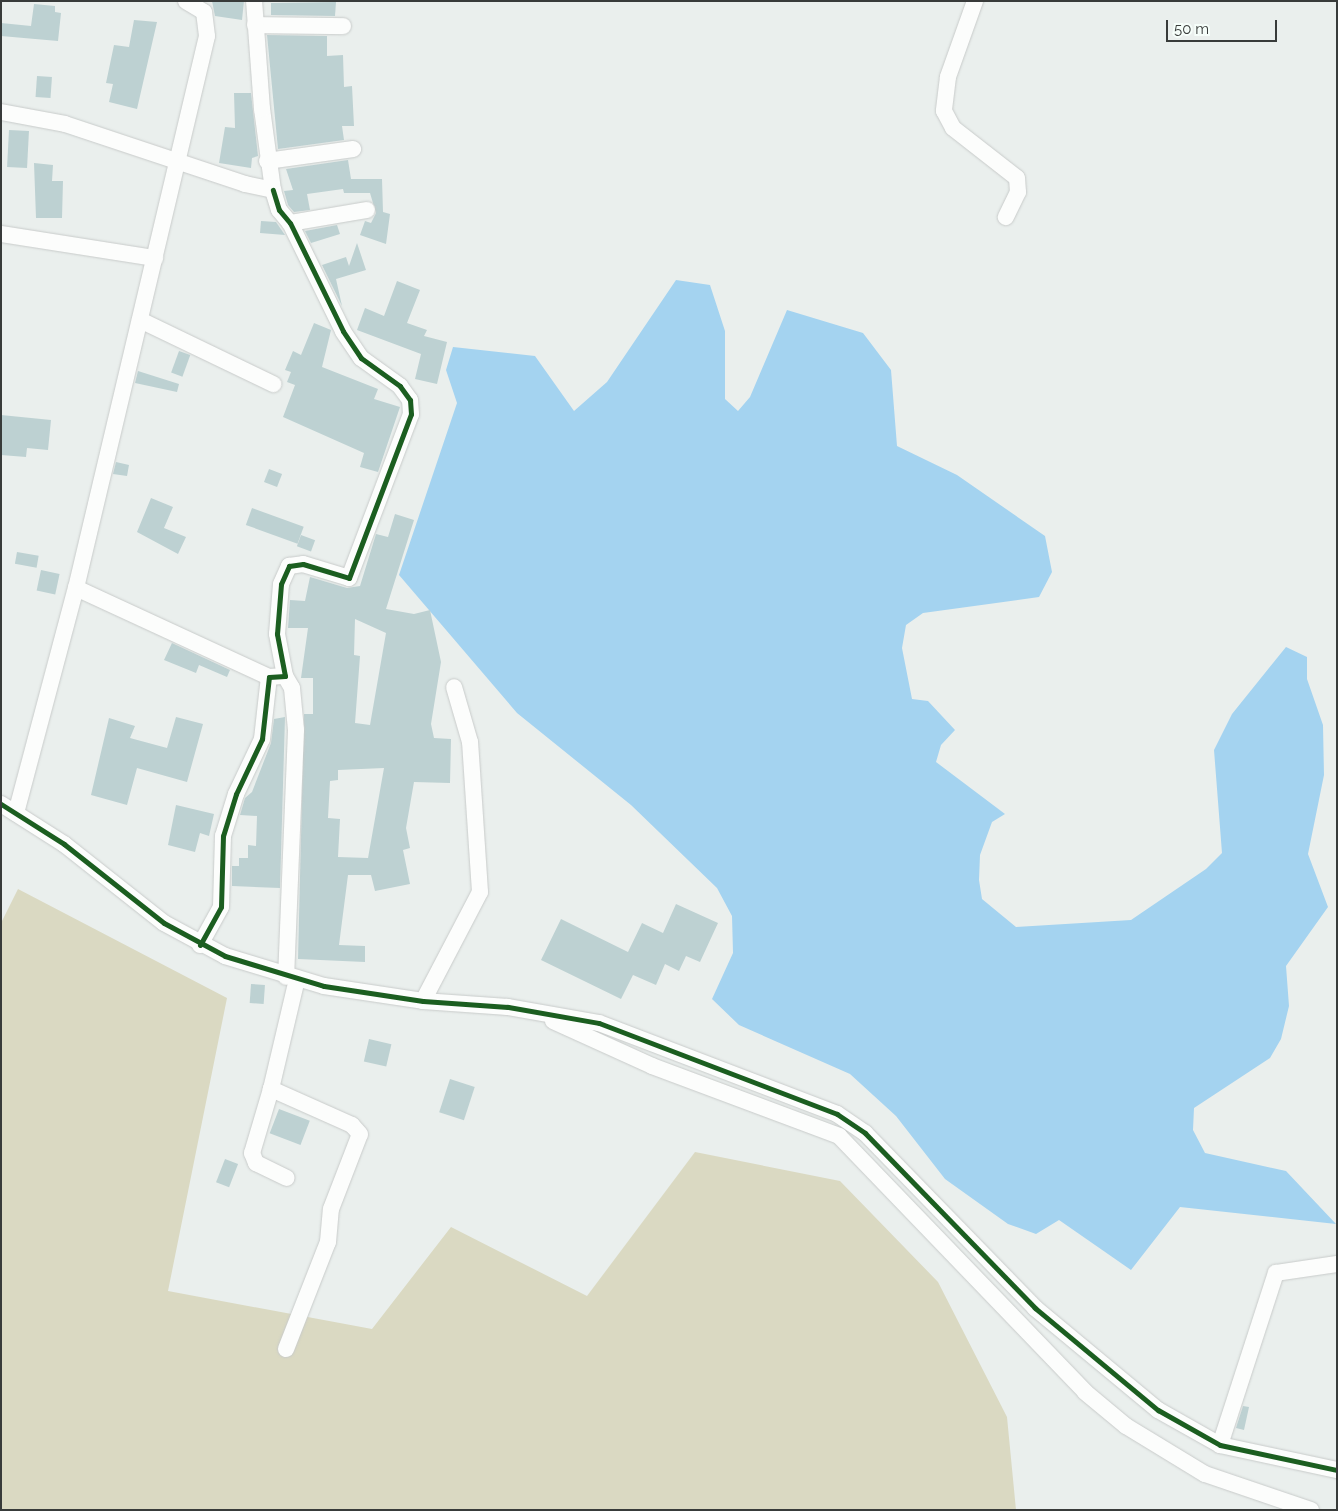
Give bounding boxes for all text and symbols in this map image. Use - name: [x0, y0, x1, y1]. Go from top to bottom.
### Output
- scale bar: [1168, 10, 1279, 42]
- text: 50 m: [1174, 20, 1209, 38]

